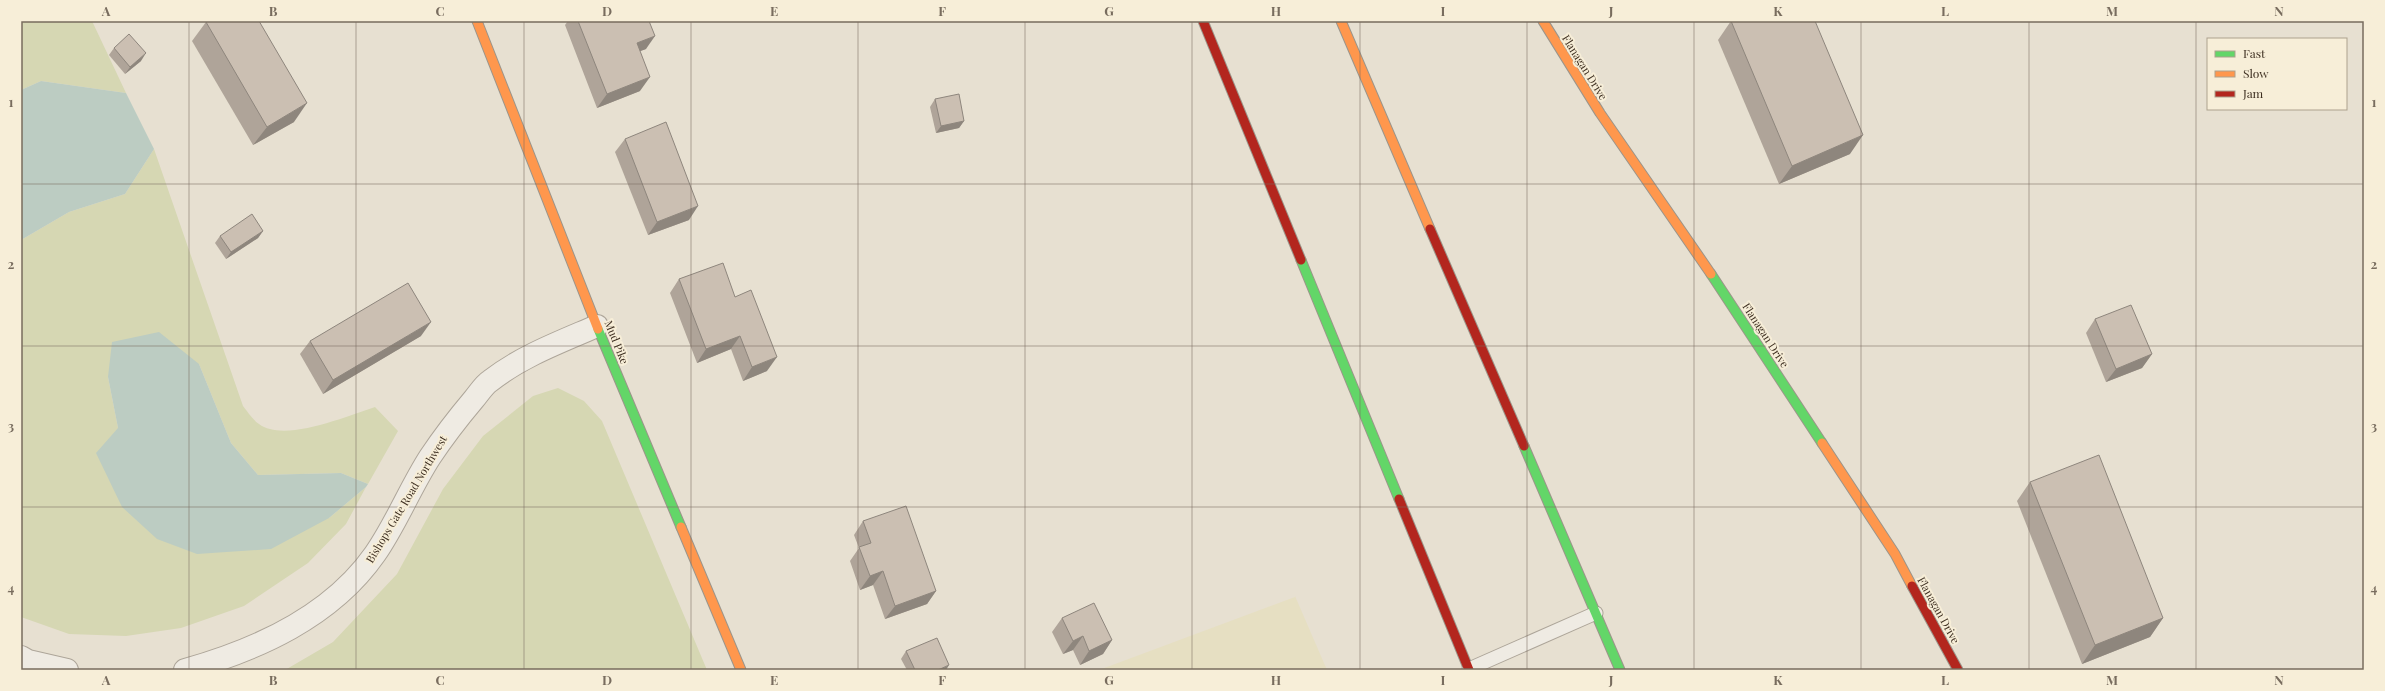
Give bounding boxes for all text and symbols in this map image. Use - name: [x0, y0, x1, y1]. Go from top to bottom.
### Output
- text: A: [101, 2, 111, 19]
- text: B: [269, 2, 278, 19]
- text: C: [435, 2, 445, 19]
- text: D: [602, 2, 612, 19]
- text: E: [770, 2, 778, 19]
- text: F: [938, 2, 946, 19]
- text: G: [1104, 2, 1114, 19]
- text: H: [1271, 2, 1281, 19]
- text: I: [1441, 2, 1446, 19]
- text: J: [1608, 2, 1614, 19]
- text: K: [1773, 2, 1783, 19]
- text: L: [1941, 2, 1949, 19]
- text: M: [2106, 2, 2118, 19]
- text: N: [2274, 2, 2284, 19]
- street label: Flanagan Drive: [1559, 32, 1611, 103]
- legend: [2207, 38, 2347, 110]
- text: Fast: [2243, 45, 2266, 61]
- text: Slow: [2243, 65, 2269, 81]
- text: Jam: [2242, 85, 2264, 101]
- text: 1: [9, 93, 14, 110]
- text: 1: [2372, 93, 2377, 110]
- text: 2: [8, 255, 15, 272]
- text: 2: [2371, 255, 2378, 272]
- street label: Flanagan Drive: [1739, 300, 1793, 371]
- street label: Mud Pike: [601, 318, 633, 367]
- text: 3: [8, 417, 14, 434]
- text: 3: [2371, 417, 2377, 434]
- street label: Bishops Gate Road Northwest: [362, 432, 450, 565]
- street label: Flanagan Drive: [1914, 574, 1964, 646]
- text: 4: [8, 579, 15, 596]
- text: 4: [2371, 579, 2378, 596]
- text: A: [101, 671, 111, 688]
- text: B: [269, 671, 278, 688]
- text: C: [435, 671, 445, 688]
- text: D: [602, 671, 612, 688]
- text: E: [770, 671, 778, 688]
- text: F: [938, 671, 946, 688]
- text: G: [1104, 671, 1114, 688]
- text: H: [1271, 671, 1281, 688]
- text: I: [1441, 671, 1446, 688]
- text: J: [1608, 671, 1614, 688]
- text: K: [1773, 671, 1783, 688]
- text: L: [1941, 671, 1949, 688]
- text: M: [2106, 671, 2118, 688]
- text: N: [2274, 671, 2284, 688]

